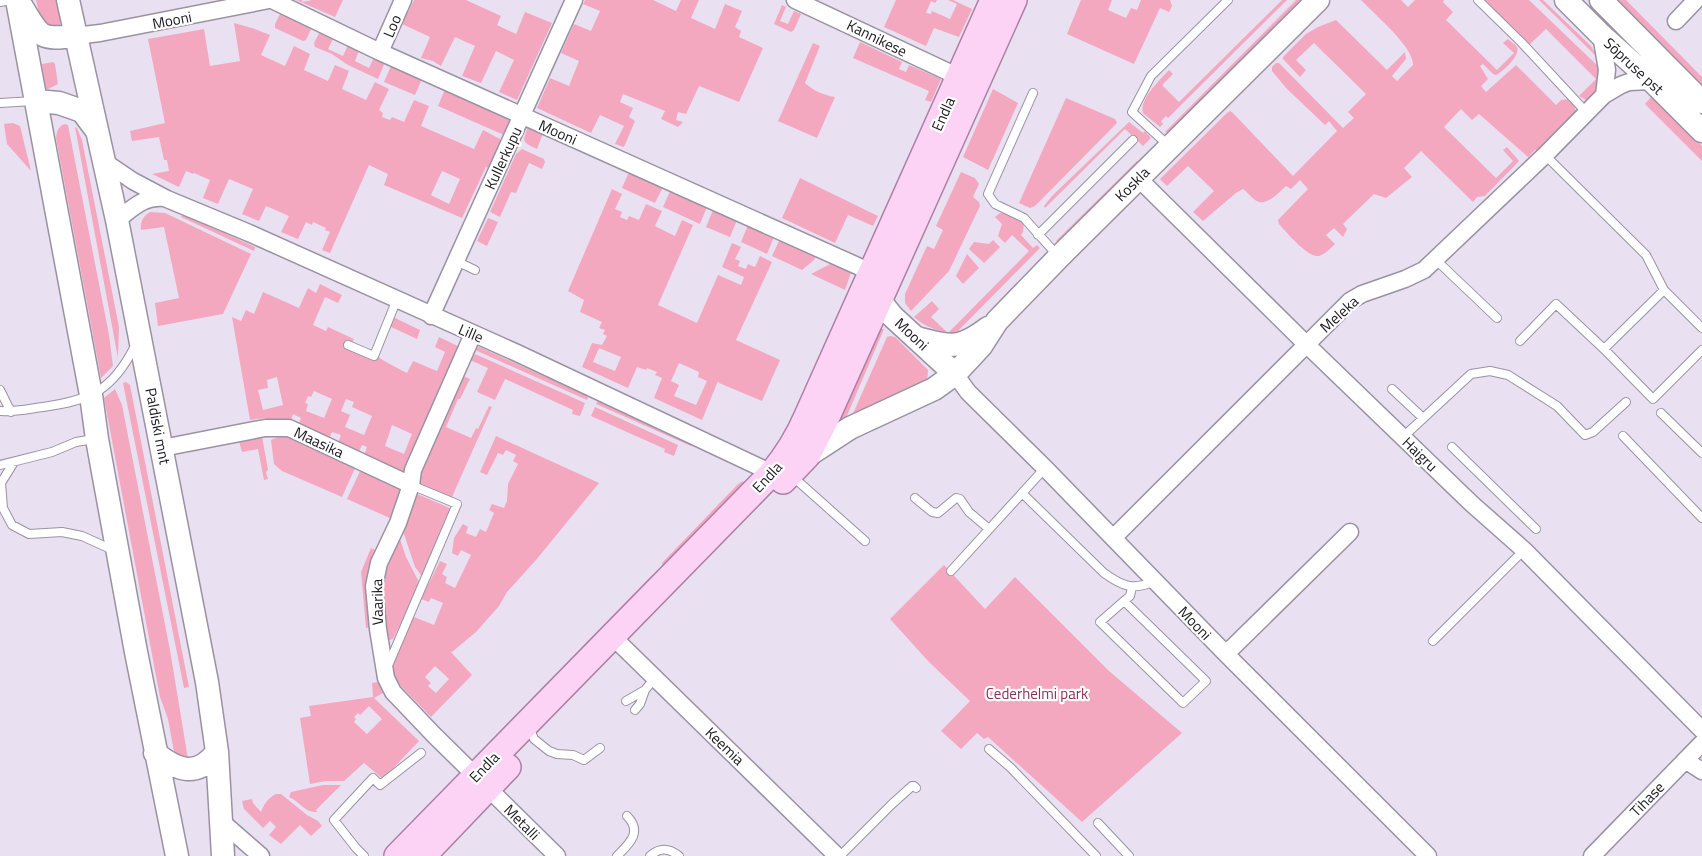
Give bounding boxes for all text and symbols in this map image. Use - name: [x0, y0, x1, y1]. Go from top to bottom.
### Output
- street label: Mooni: [150, 5, 194, 35]
- street label: Loo: [377, 11, 407, 41]
- street label: Kannikese: [843, 14, 911, 62]
- street label: Sõpruse pst: [1599, 32, 1670, 101]
- street label: Endla: [925, 93, 961, 135]
- street label: Mooni: [535, 113, 581, 151]
- street label: Kullerkupu: [478, 123, 528, 193]
- street label: Koskla: [1109, 161, 1155, 207]
- street label: Meleka: [1314, 290, 1364, 338]
- street label: Mooni: [890, 312, 934, 356]
- street label: Lille: [455, 318, 487, 348]
- street label: Paldiski mnt: [139, 386, 177, 467]
- street label: Maasika: [290, 420, 348, 464]
- street label: Haigru: [1397, 431, 1443, 477]
- street label: Endla: [747, 456, 788, 498]
- street label: Vaarika: [365, 578, 389, 625]
- street label: Mooni: [1173, 601, 1217, 645]
- park label: Cederhelmi park: [986, 682, 1088, 705]
- street label: Keemia: [700, 721, 750, 771]
- street label: Endla: [463, 746, 505, 788]
- street label: Tihase: [1624, 776, 1670, 822]
- street label: Metalli: [499, 799, 545, 845]

